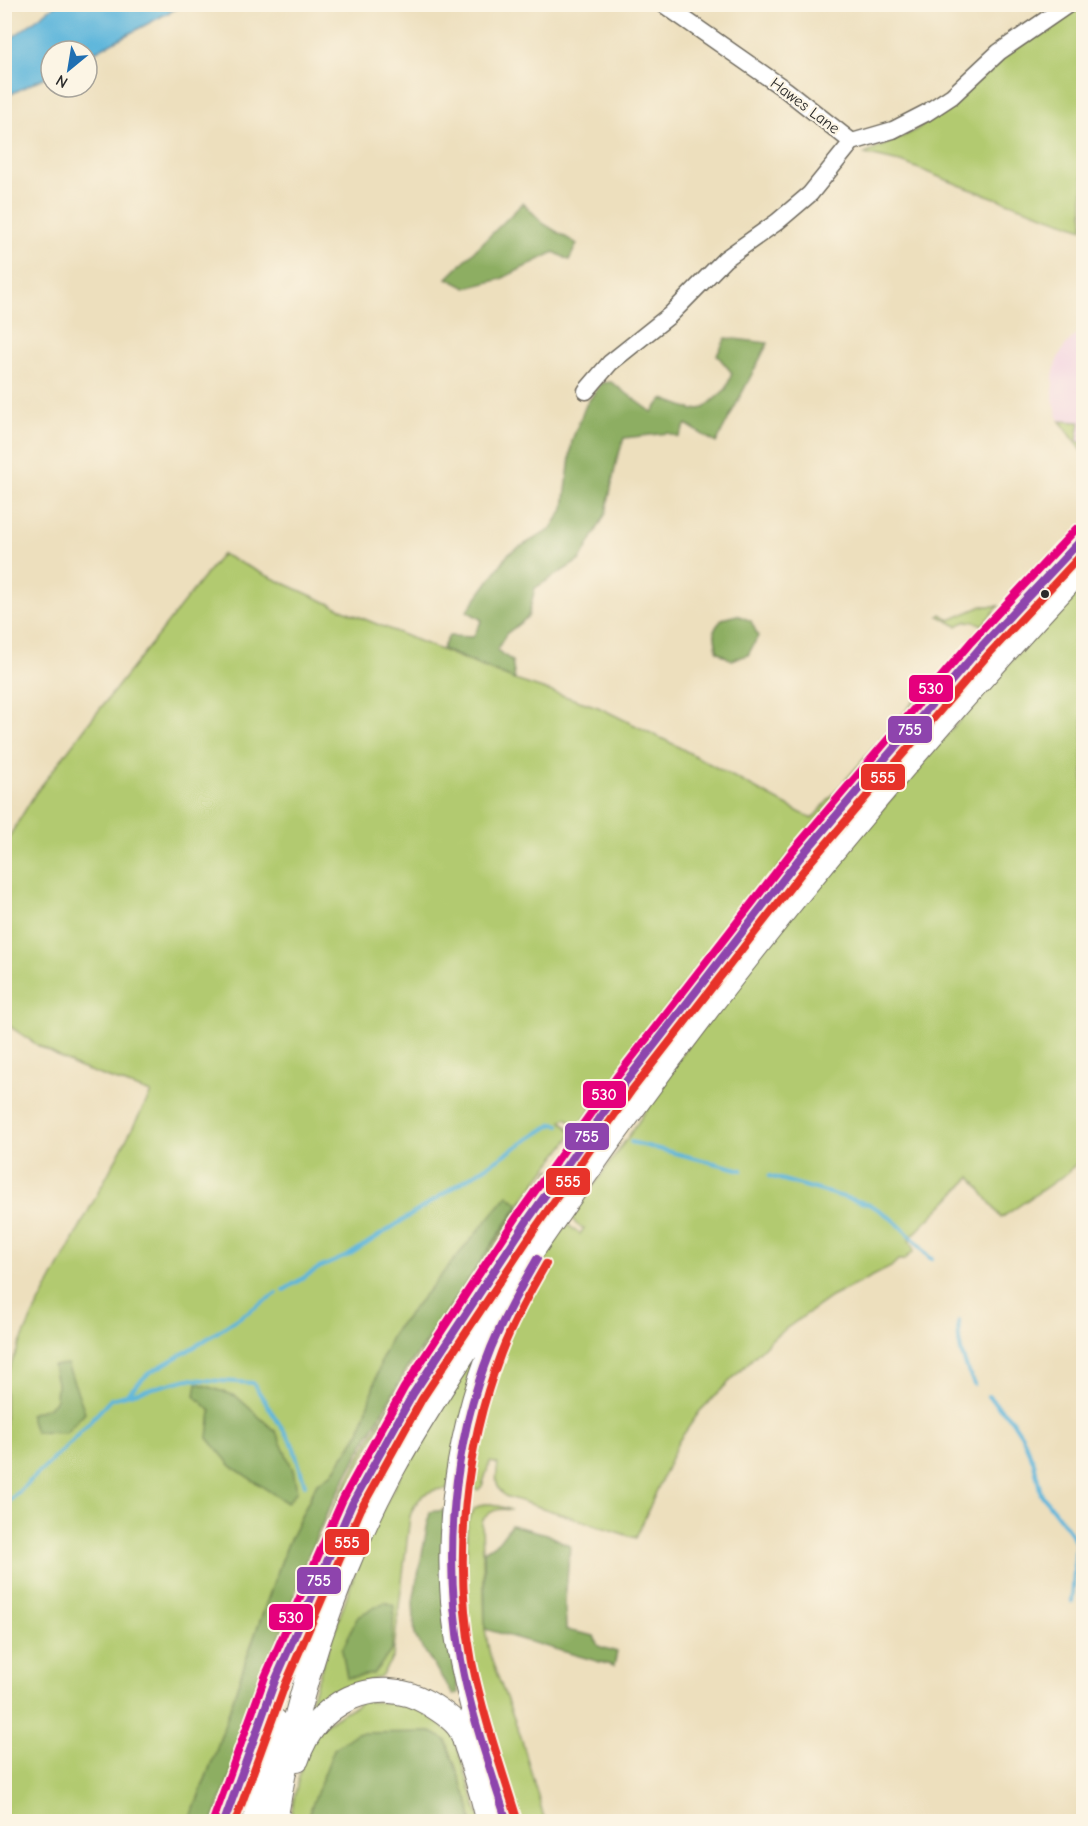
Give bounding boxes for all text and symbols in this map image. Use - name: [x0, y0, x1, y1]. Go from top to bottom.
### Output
- north arrow: [39, 39, 99, 99]
- text: N: [53, 71, 71, 92]
- street label: Hawes Lane: [767, 74, 843, 138]
- unlabelled marker: [1039, 588, 1051, 600]
- line badge: 530: [908, 674, 954, 703]
- text: 530: [918, 680, 944, 698]
- line badge: 755: [887, 715, 933, 744]
- text: 755: [898, 721, 922, 739]
- line badge: 555: [860, 763, 906, 791]
- text: 555: [870, 769, 896, 787]
- line badge: 530: [582, 1080, 627, 1109]
- text: 530: [591, 1086, 617, 1104]
- line badge: 755: [564, 1122, 610, 1151]
- text: 755: [575, 1128, 599, 1146]
- line badge: 555: [545, 1167, 591, 1196]
- text: 555: [555, 1173, 581, 1191]
- line badge: 555: [324, 1528, 370, 1556]
- text: 555: [334, 1534, 360, 1552]
- line badge: 755: [296, 1566, 342, 1595]
- text: 755: [307, 1572, 331, 1590]
- line badge: 530: [268, 1603, 314, 1631]
- text: 530: [278, 1609, 304, 1627]

